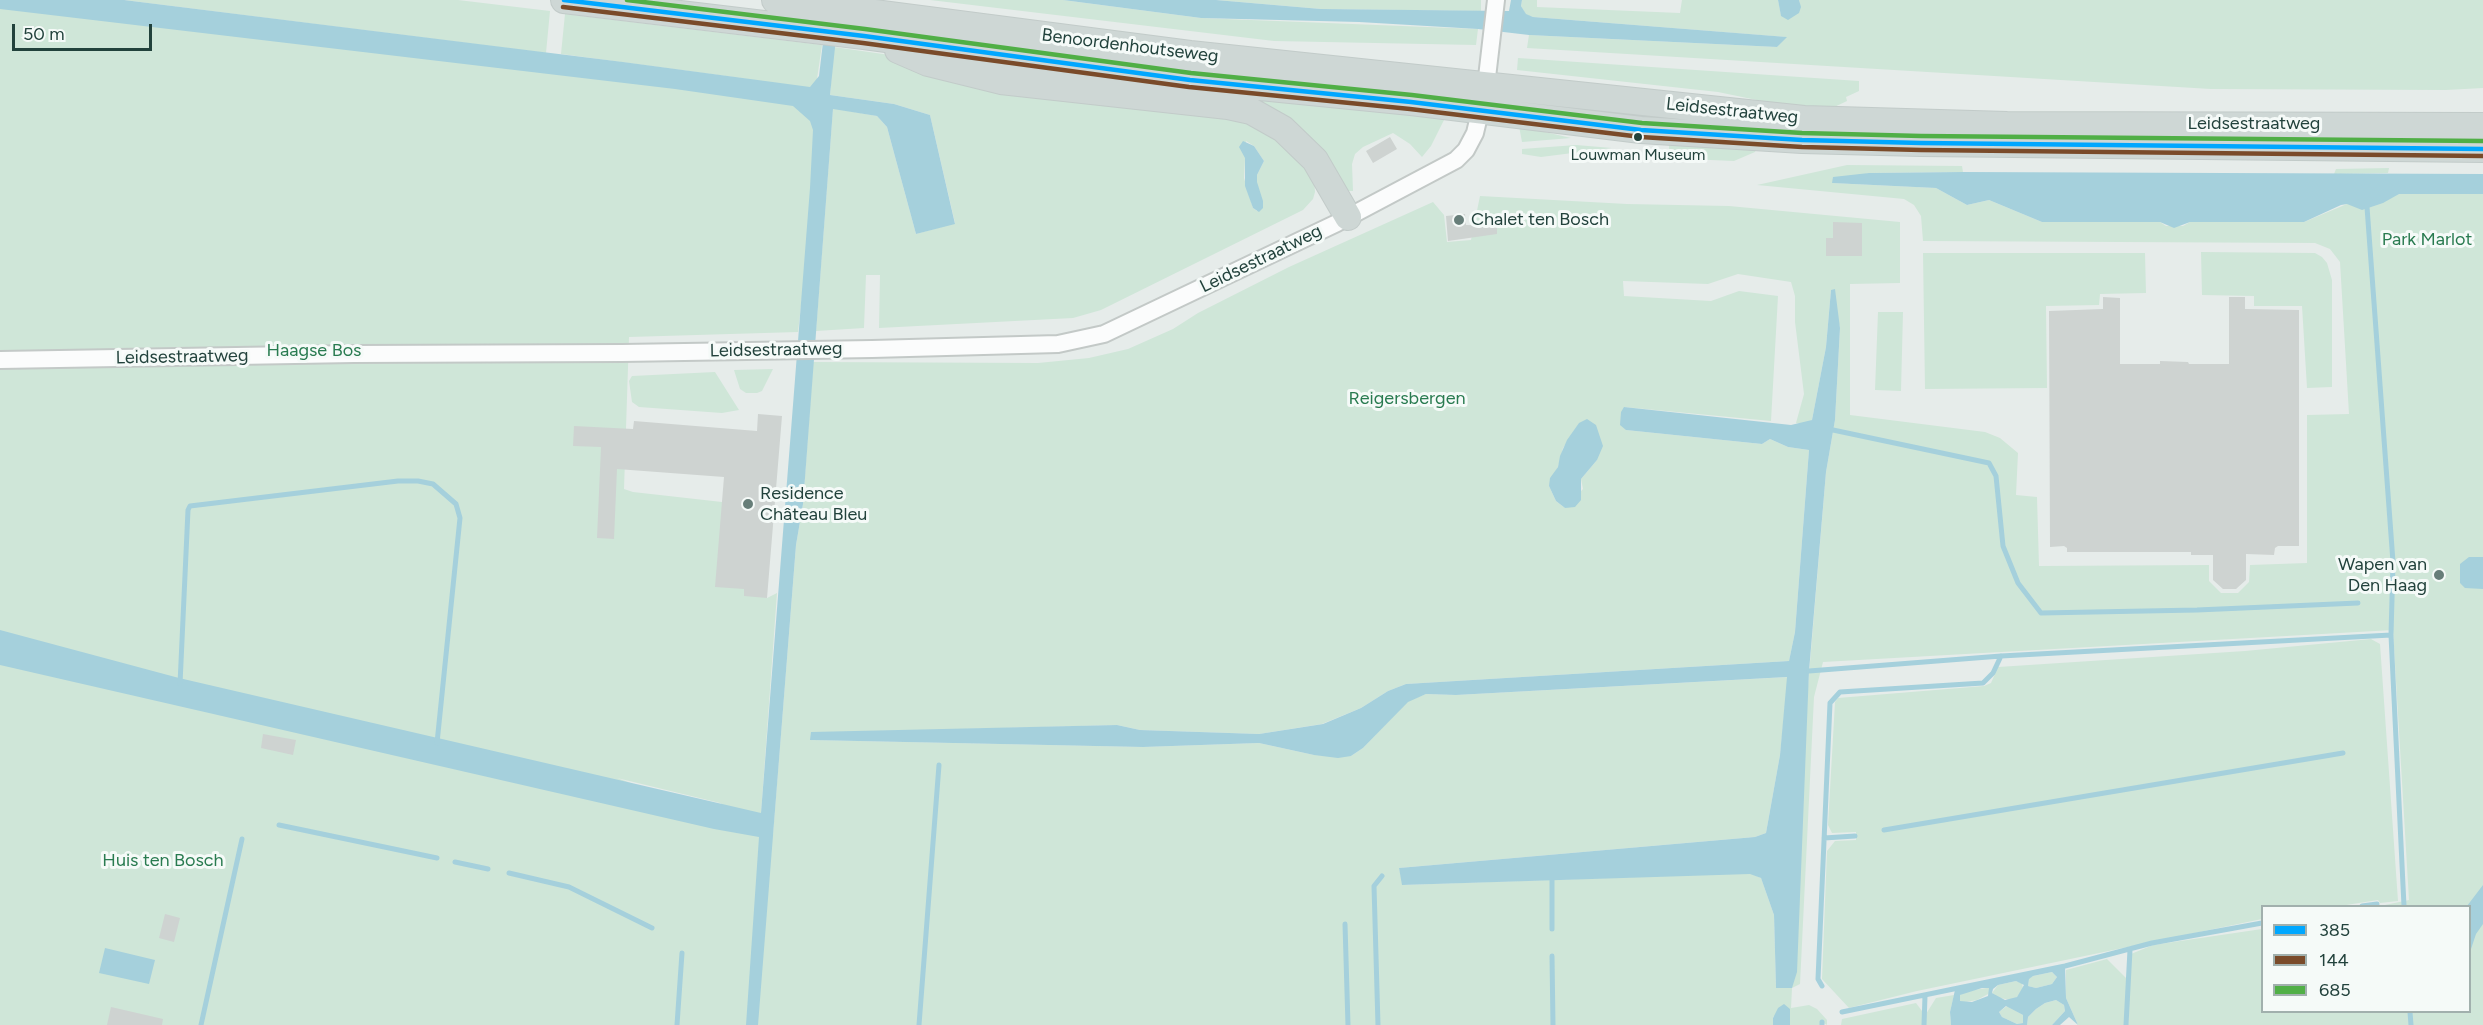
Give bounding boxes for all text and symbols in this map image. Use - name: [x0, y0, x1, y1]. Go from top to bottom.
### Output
- scale bar: [15, 12, 154, 50]
- text: 50 m: [23, 23, 65, 45]
- street label: Benoordenhoutseweg: [1040, 24, 1220, 68]
- street label: Leidsestraatweg: [1665, 93, 1799, 129]
- street label: Leidsestraatweg: [2188, 113, 2320, 135]
- marker: Louwman Museum: [1632, 131, 1644, 143]
- place label: Louwman Museum: [1571, 145, 1705, 165]
- place label: Chalet ten Bosch: [1471, 209, 1609, 231]
- marker: Chalet ten Bosch: [1452, 213, 1466, 227]
- street label: Leidsestraatweg: [1197, 220, 1325, 298]
- park label: Park Marlot: [2382, 229, 2472, 251]
- street label: Leidsestraatweg: [709, 338, 843, 362]
- park label: Haagse Bos: [267, 340, 361, 362]
- street label: Leidsestraatweg: [115, 345, 249, 369]
- park label: Reigersbergen: [1348, 388, 1466, 410]
- place label: Residence Château Bleu: [760, 483, 867, 526]
- marker: Residence Château Bleu: [741, 497, 755, 511]
- place label: Wapen van Den Haag: [2338, 554, 2427, 596]
- marker: Wapen van Den Haag: [2432, 568, 2446, 582]
- park label: Huis ten Bosch: [102, 850, 224, 872]
- legend: [2261, 905, 2471, 1013]
- text: 385: [2319, 919, 2350, 941]
- text: 144: [2319, 949, 2349, 971]
- text: 685: [2319, 979, 2351, 1001]

